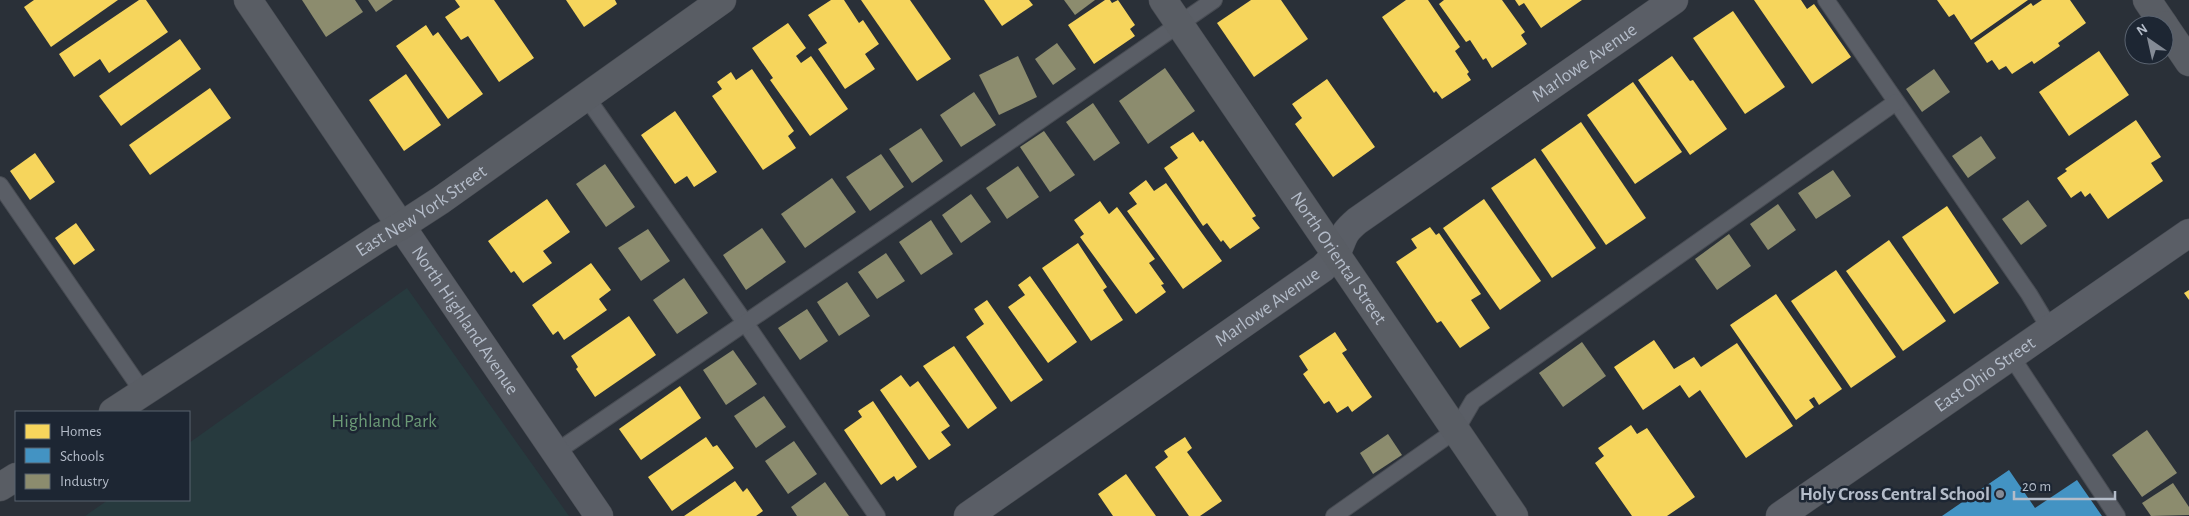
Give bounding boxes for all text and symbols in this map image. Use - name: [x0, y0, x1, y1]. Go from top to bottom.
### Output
- north arrow: [2124, 15, 2174, 65]
- street label: Marlowe Avenue: [1528, 19, 1640, 106]
- text: N: [2134, 22, 2150, 39]
- street label: East New York Street: [352, 161, 490, 260]
- street label: North Oriental Street: [1287, 188, 1390, 328]
- street label: North Highland Avenue: [408, 242, 523, 398]
- street label: Marlowe Avenue: [1211, 264, 1323, 350]
- street label: East Ohio Street: [1931, 333, 2039, 416]
- legend: [15, 411, 190, 501]
- park label: Highland Park: [331, 412, 437, 431]
- text: Homes: [60, 424, 102, 439]
- text: Schools: [60, 449, 104, 464]
- scale bar: [2014, 468, 2115, 500]
- text: Industry: [60, 474, 109, 489]
- text: 20 m: [2022, 479, 2051, 494]
- place label: Holy Cross Central School: [1800, 485, 1990, 504]
- marker: Holy Cross Central School: [1994, 488, 2006, 500]

